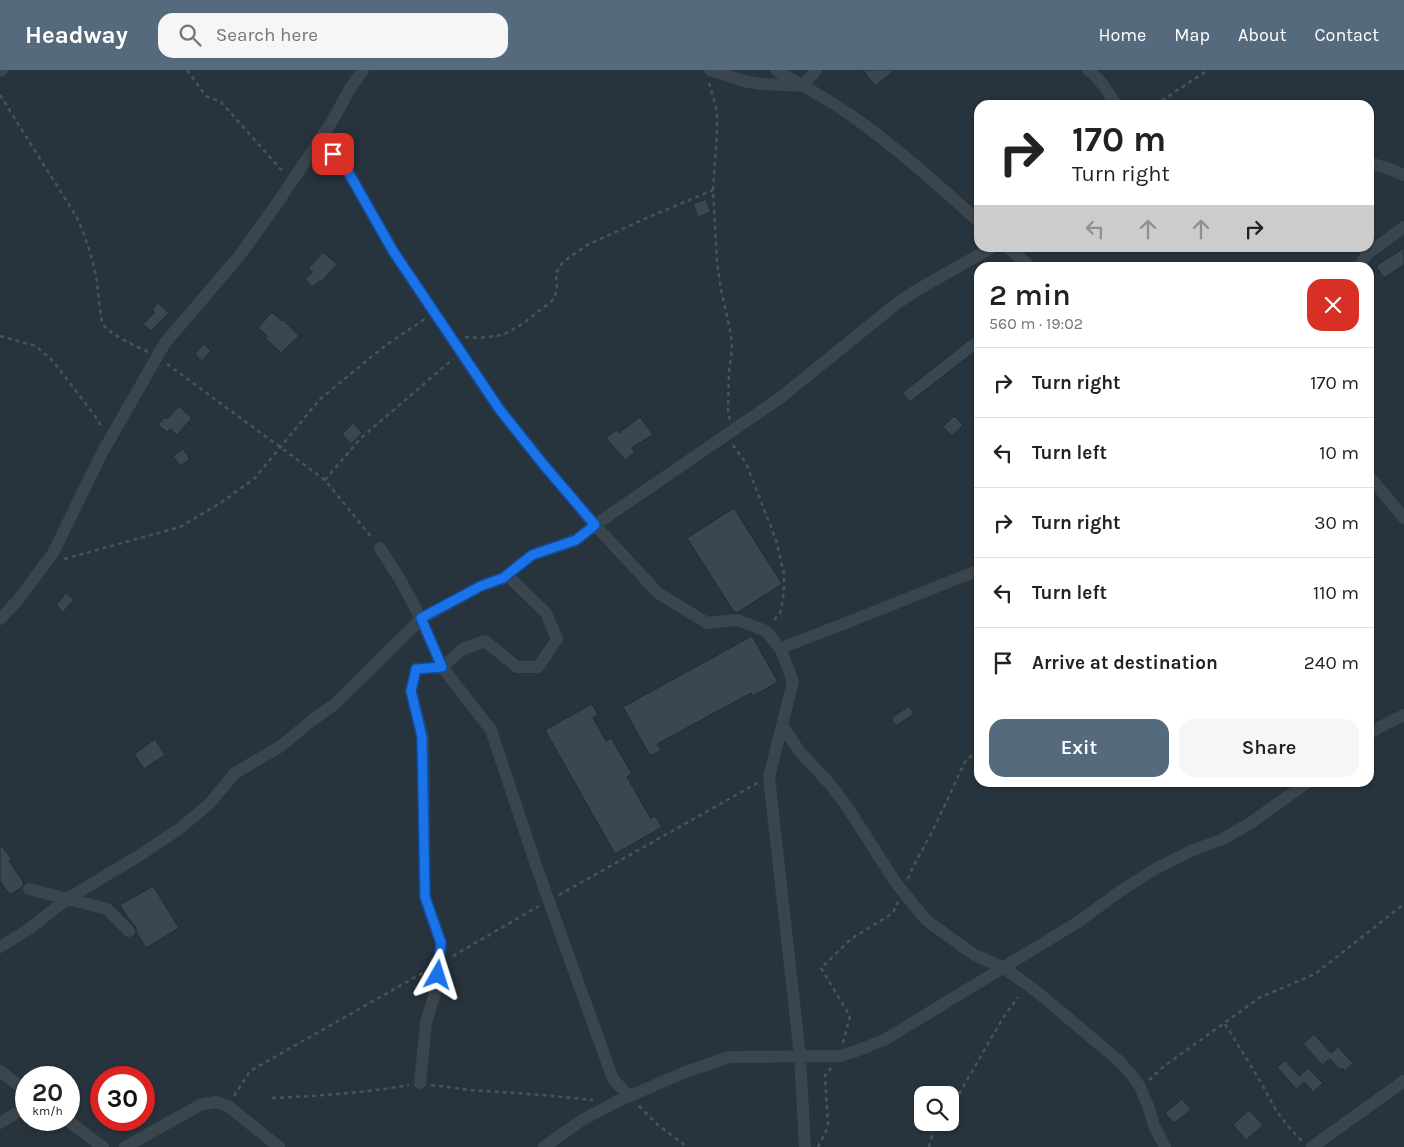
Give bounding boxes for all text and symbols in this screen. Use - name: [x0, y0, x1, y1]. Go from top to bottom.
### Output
- search box: [158, 13, 508, 58]
- text: Headway: [25, 21, 128, 49]
- icon: search: [176, 21, 204, 49]
- text: Search here: [216, 24, 318, 46]
- text: Home: [1098, 24, 1146, 46]
- text: Map: [1174, 24, 1210, 46]
- text: About: [1238, 24, 1287, 46]
- text: Contact: [1315, 24, 1379, 46]
- text: 170 m: [1072, 119, 1166, 160]
- icon: right: [989, 120, 1054, 185]
- pin: [312, 133, 354, 175]
- icon: arrive: [319, 140, 347, 168]
- text: Turn right: [1072, 161, 1170, 187]
- icon: left: [1081, 215, 1109, 243]
- icon: ahead: [1134, 215, 1162, 243]
- icon: ahead: [1187, 215, 1215, 243]
- icon: right: [1240, 215, 1268, 243]
- text: 2 min: [989, 277, 1071, 313]
- button: close: [1307, 279, 1359, 331]
- text: 560 m · 19:02: [989, 314, 1083, 333]
- icon: right: [989, 369, 1017, 397]
- text: Turn right: [1032, 372, 1121, 394]
- text: 170 m: [1310, 372, 1359, 394]
- icon: left: [989, 439, 1017, 467]
- text: Turn left: [1032, 442, 1107, 464]
- text: 10 m: [1319, 442, 1359, 464]
- icon: right: [989, 509, 1017, 537]
- text: Turn right: [1032, 512, 1121, 534]
- text: 30 m: [1314, 512, 1359, 534]
- icon: left: [989, 579, 1017, 607]
- text: Turn left: [1032, 582, 1107, 604]
- text: 110 m: [1313, 582, 1359, 604]
- icon: arrive: [989, 649, 1017, 677]
- text: Arrive at destination: [1032, 652, 1218, 674]
- text: 240 m: [1304, 652, 1359, 674]
- button: Exit: [989, 719, 1169, 777]
- button: Share: [1179, 719, 1359, 777]
- position arrow: [411, 948, 463, 1000]
- speed limit sign: 30: [90, 1066, 155, 1131]
- text: 20: [32, 1078, 63, 1107]
- map controls: [914, 1086, 959, 1131]
- button: search: [914, 1086, 959, 1131]
- text: km/h: [32, 1104, 63, 1118]

